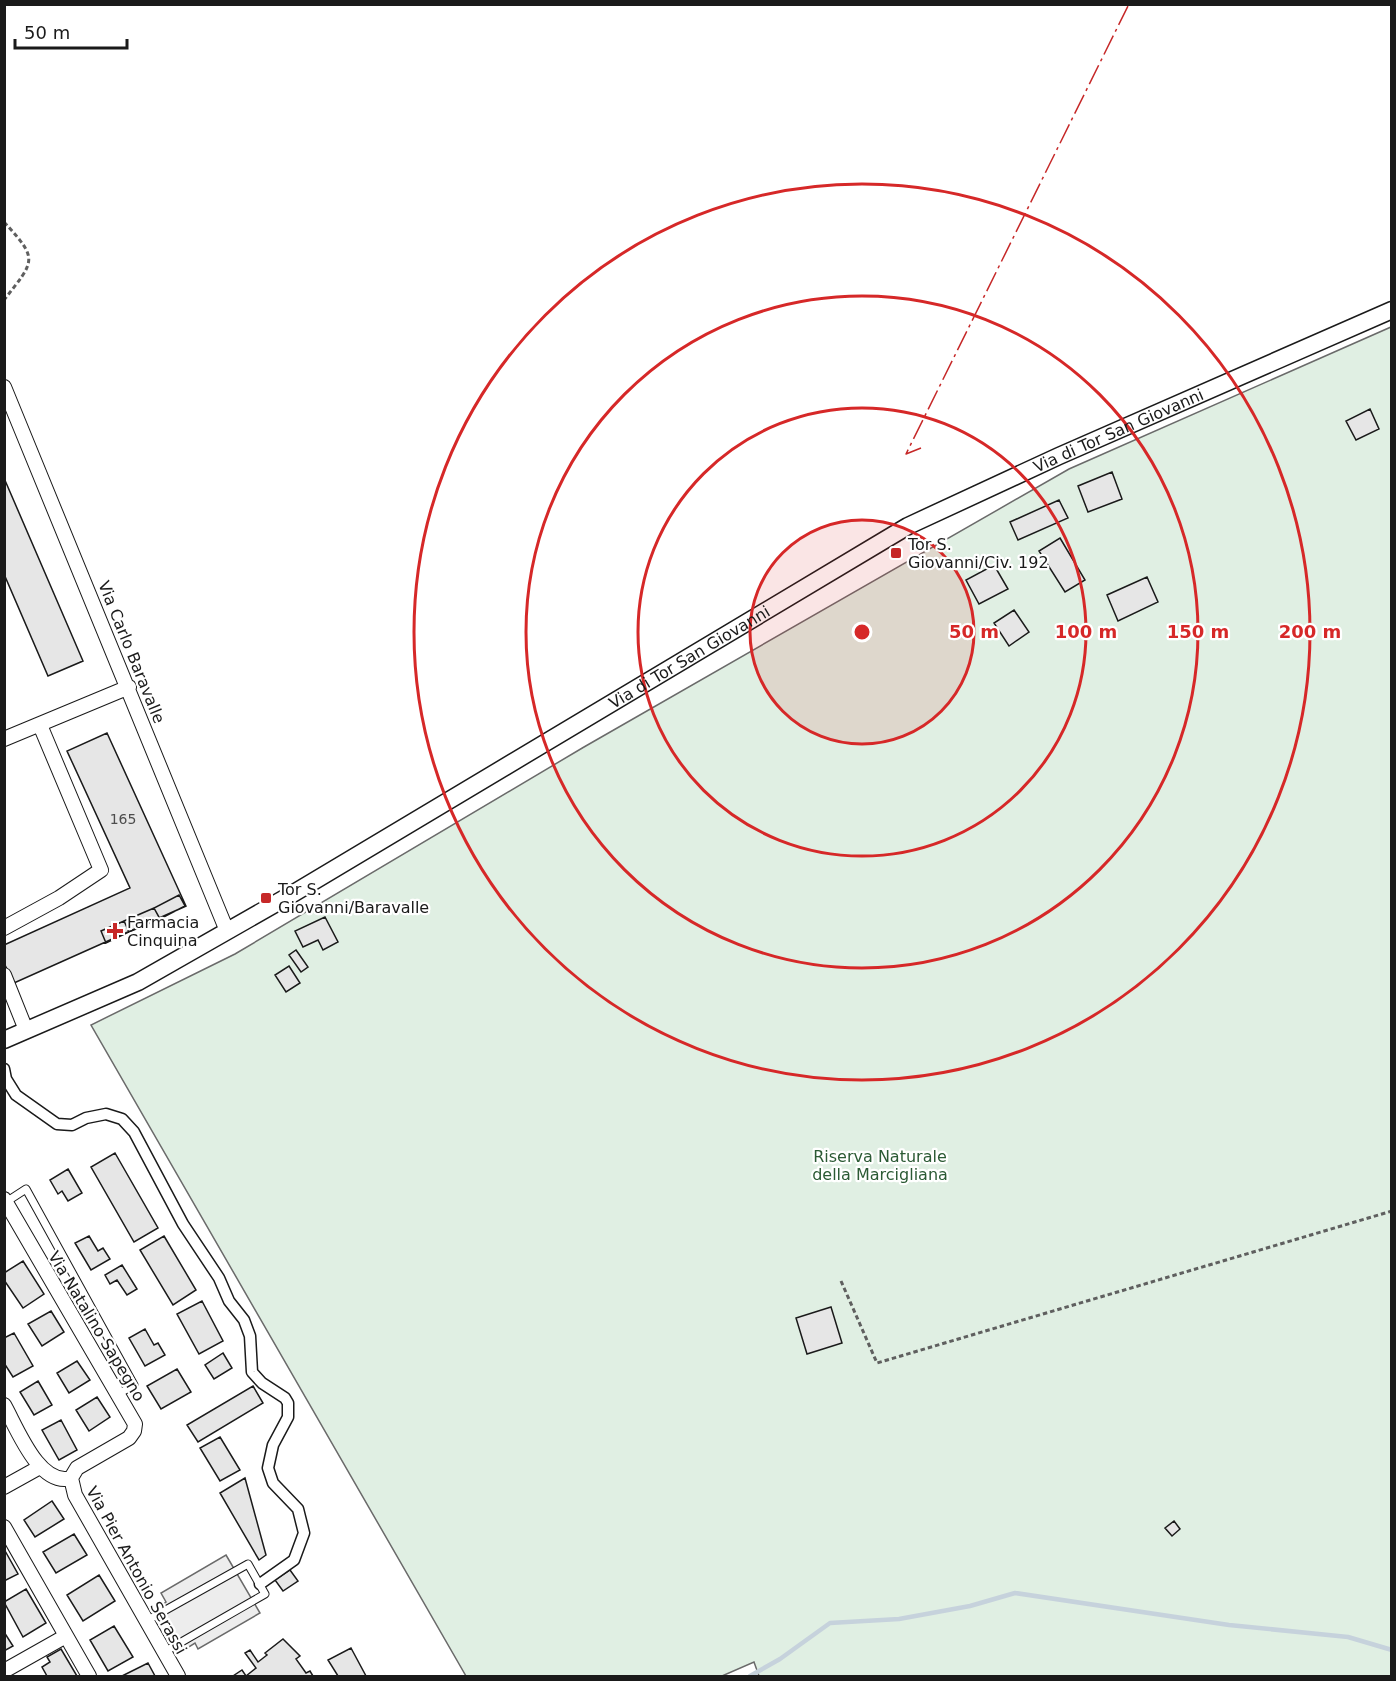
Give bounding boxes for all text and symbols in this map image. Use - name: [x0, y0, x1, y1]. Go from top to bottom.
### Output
- scale bar: [15, 12, 128, 50]
- text: 50 m: [24, 22, 70, 43]
- street label: Via di Tor San Giovanni: [1030, 385, 1206, 477]
- place label: Tor S. Giovanni/Civ. 192: [907, 535, 1049, 572]
- marker: Tor S. Giovanni/Civ. 192: [889, 546, 903, 560]
- street label: Via Carlo Baravalle: [94, 578, 169, 726]
- street label: Via di Tor San Giovanni: [606, 602, 773, 713]
- text: 50 m: [949, 621, 999, 642]
- text: 100 m: [1055, 621, 1117, 642]
- text: 150 m: [1167, 621, 1229, 642]
- text: 200 m: [1279, 621, 1341, 642]
- centre of rings: [852, 622, 872, 642]
- house number: 165: [110, 811, 136, 827]
- place label: Tor S. Giovanni/Baravalle: [277, 880, 429, 917]
- marker: Tor S. Giovanni/Baravalle: [259, 891, 273, 905]
- place label: Farmacia Cinquina: [127, 913, 199, 950]
- marker: Farmacia Cinquina: [108, 924, 122, 938]
- park label: Riserva Naturale della Marcigliana: [812, 1147, 948, 1184]
- street label: Via Natalino Sapegno: [44, 1248, 149, 1405]
- street label: Via Pier Antonio Serassi: [82, 1483, 191, 1658]

